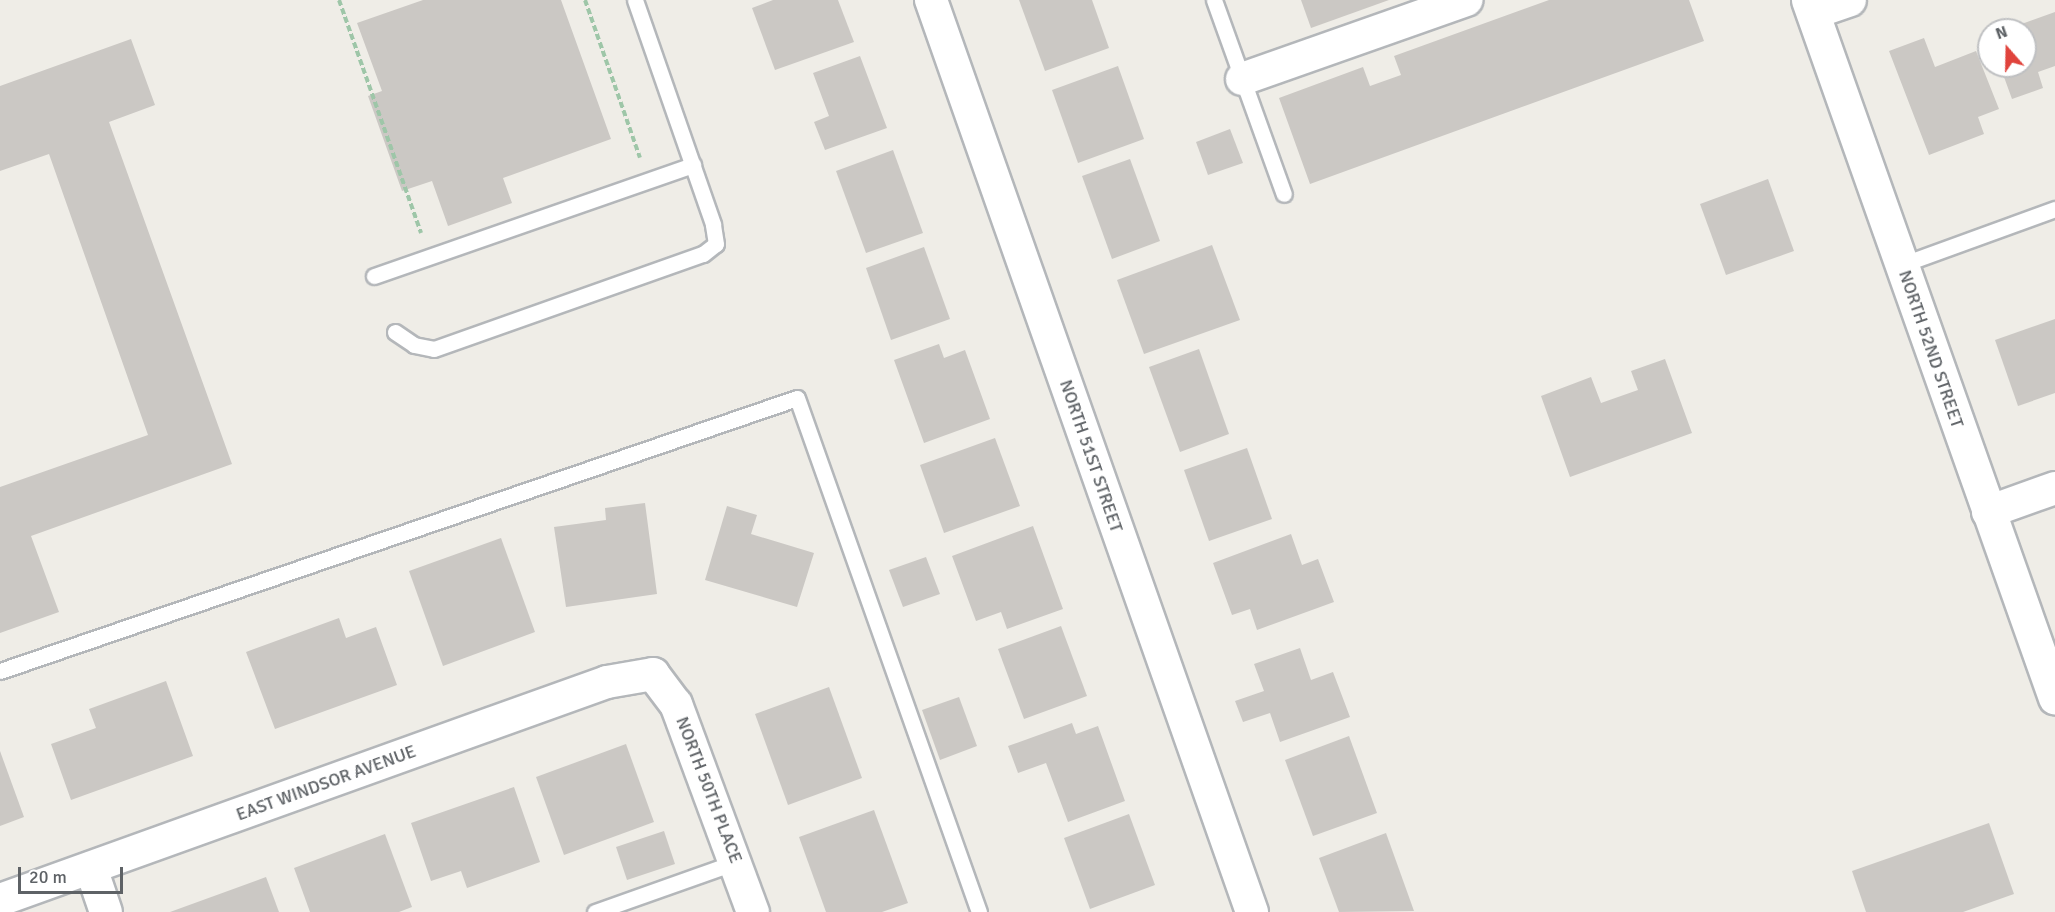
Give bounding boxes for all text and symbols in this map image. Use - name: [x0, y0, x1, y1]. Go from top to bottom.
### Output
- north arrow: [1977, 18, 2037, 78]
- text: N: [1993, 22, 2010, 44]
- street label: NORTH 52ND STREET: [1894, 267, 1968, 431]
- street label: NORTH 51ST STREET: [1055, 377, 1127, 535]
- street label: NORTH 50TH PLACE: [671, 714, 747, 866]
- street label: EAST WINDSOR AVENUE: [233, 740, 419, 826]
- scale bar: [21, 855, 126, 893]
- text: 20 m: [29, 866, 67, 888]

